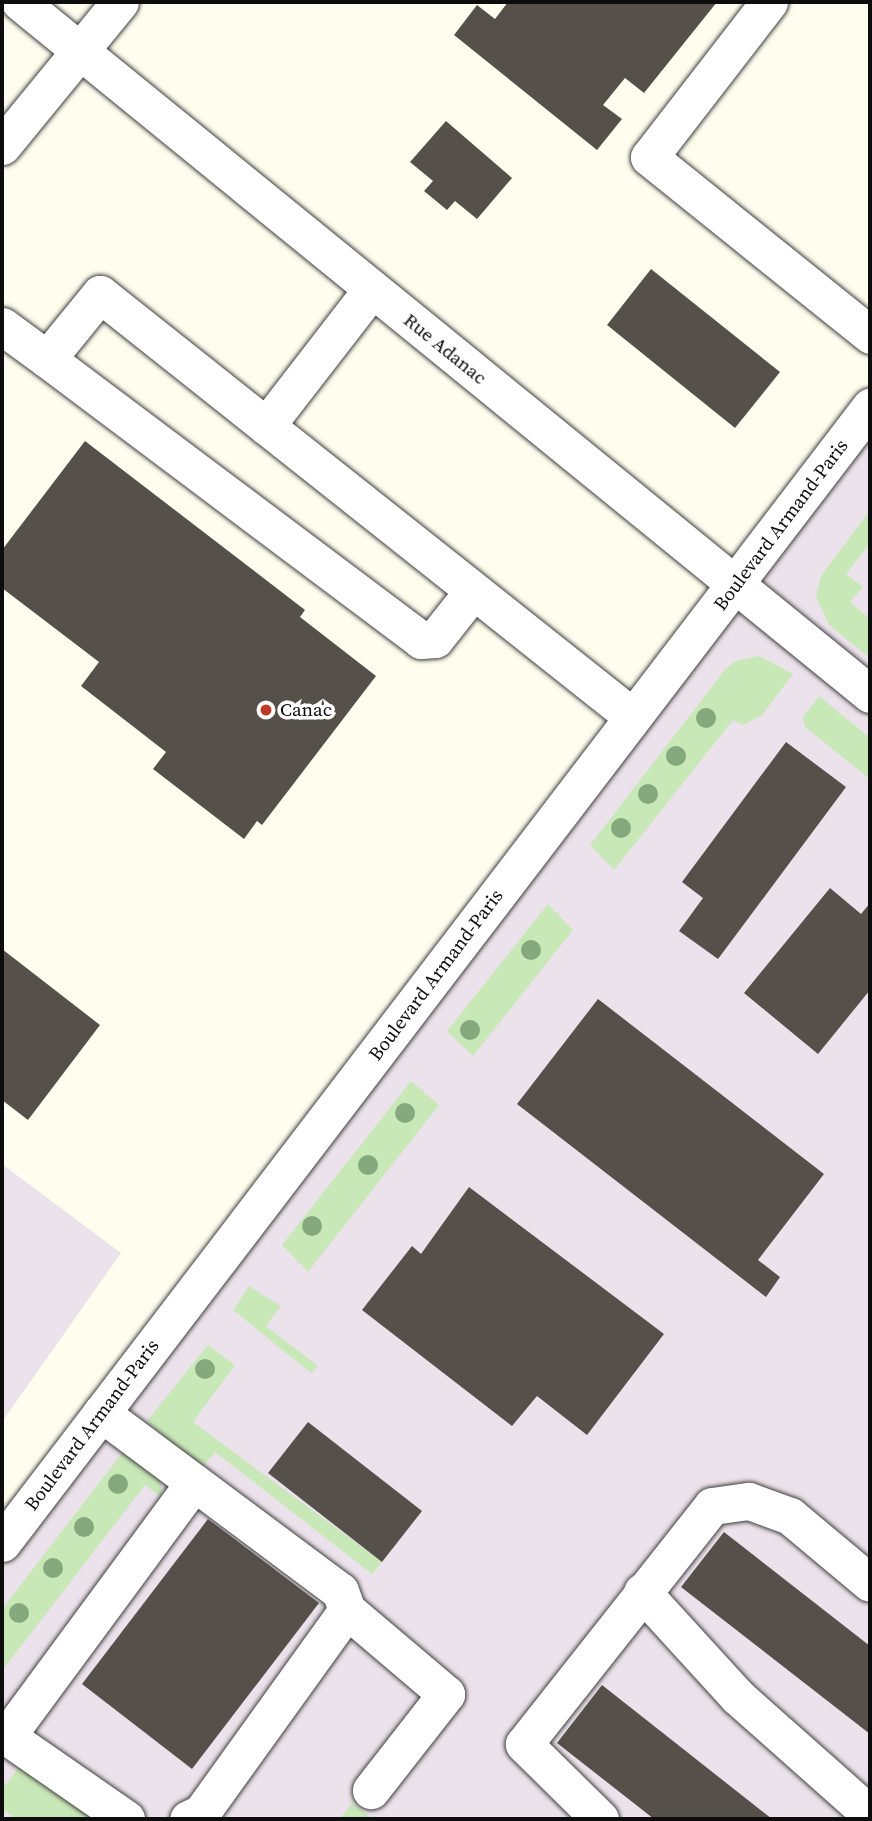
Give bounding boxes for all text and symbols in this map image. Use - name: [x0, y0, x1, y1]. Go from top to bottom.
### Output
- street label: Rue Adanac: [399, 309, 491, 389]
- street label: Boulevard Armand-Paris: [709, 435, 853, 615]
- place label: Canac: [280, 699, 332, 721]
- marker: Canac: [258, 702, 274, 718]
- street label: Boulevard Armand-Paris: [364, 885, 508, 1065]
- street label: Boulevard Armand-Paris: [20, 1335, 164, 1515]

